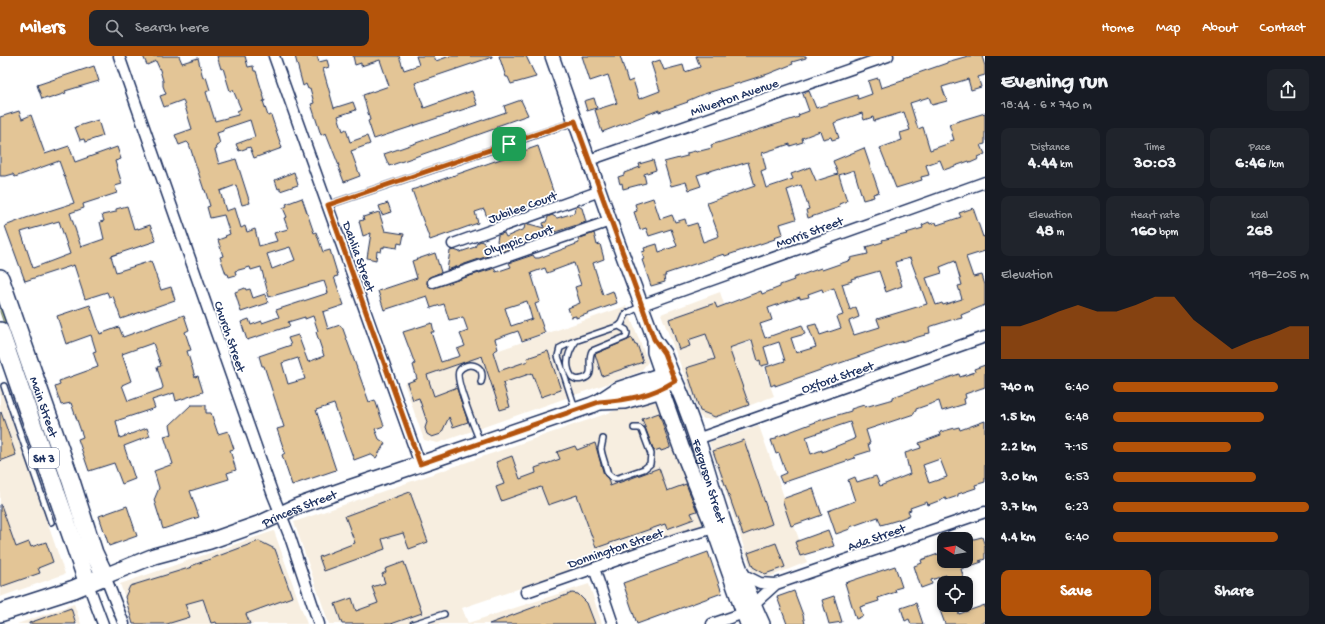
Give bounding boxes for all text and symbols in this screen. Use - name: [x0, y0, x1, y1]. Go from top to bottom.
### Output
- search box: [89, 10, 369, 46]
- text: Milers: [20, 17, 65, 40]
- icon: search: [103, 17, 125, 39]
- text: Search here: [135, 19, 209, 37]
- text: Home: [1102, 20, 1134, 37]
- text: Map: [1156, 20, 1180, 37]
- text: About: [1202, 20, 1238, 37]
- text: Contact: [1260, 20, 1305, 37]
- button: share: [1267, 69, 1309, 111]
- text: Evening run: [1001, 70, 1108, 96]
- street label: Milverton Avenue: [689, 76, 781, 120]
- text: 18:44 · 6 × 740 m: [1001, 98, 1092, 113]
- pin: [492, 127, 526, 161]
- icon: arrive: [498, 133, 520, 155]
- text: Distance: [1031, 142, 1070, 154]
- text: Time: [1145, 142, 1165, 154]
- text: Pace: [1249, 142, 1270, 154]
- text: 4.44: [1028, 154, 1057, 174]
- text: 30:03: [1134, 154, 1176, 174]
- text: 6:46: [1235, 154, 1266, 174]
- text: km: [1057, 159, 1073, 171]
- text: /km: [1266, 159, 1284, 171]
- street label: Jubilee Court: [487, 188, 561, 228]
- text: Elevation: [1028, 210, 1072, 222]
- text: Heart rate: [1130, 210, 1180, 222]
- text: kcal: [1251, 210, 1268, 222]
- street label: Morris Street: [774, 214, 847, 252]
- street label: Dahlia Street: [338, 219, 378, 295]
- street label: Olympic Court: [482, 222, 557, 260]
- text: 48: [1036, 222, 1054, 242]
- text: 160: [1132, 222, 1157, 242]
- text: 268: [1247, 222, 1273, 242]
- text: m: [1054, 227, 1064, 239]
- text: bpm: [1157, 227, 1178, 239]
- text: Elevation: [1001, 268, 1053, 283]
- text: 198–205 m: [1249, 268, 1309, 283]
- street label: Church Street: [210, 299, 248, 376]
- street label: Oxford Street: [800, 358, 877, 398]
- street label: Main Street: [25, 375, 61, 441]
- text: 740 m: [1001, 380, 1034, 395]
- text: 6:40: [1065, 380, 1089, 395]
- text: 1.5 km: [1001, 410, 1035, 425]
- text: 6:48: [1065, 410, 1089, 425]
- street label: Ferguson Street: [687, 436, 728, 527]
- text: 2.2 km: [1001, 440, 1036, 455]
- text: 7:15: [1065, 440, 1088, 455]
- road number: SH 3: [29, 448, 59, 468]
- text: 3.0 km: [1001, 470, 1037, 485]
- text: 6:53: [1065, 470, 1089, 485]
- street label: Princess Street: [259, 487, 341, 532]
- text: 3.7 km: [1001, 500, 1037, 515]
- text: 6:23: [1065, 500, 1089, 515]
- street label: Ada Street: [846, 521, 909, 555]
- street label: Donnington Street: [565, 525, 667, 573]
- text: 4.4 km: [1001, 530, 1036, 545]
- text: 6:40: [1065, 530, 1089, 545]
- north arrow: [937, 532, 973, 568]
- map controls: [937, 532, 973, 612]
- button: Save: [1001, 570, 1151, 616]
- button: Share: [1159, 570, 1309, 616]
- button: locate: [937, 576, 973, 612]

